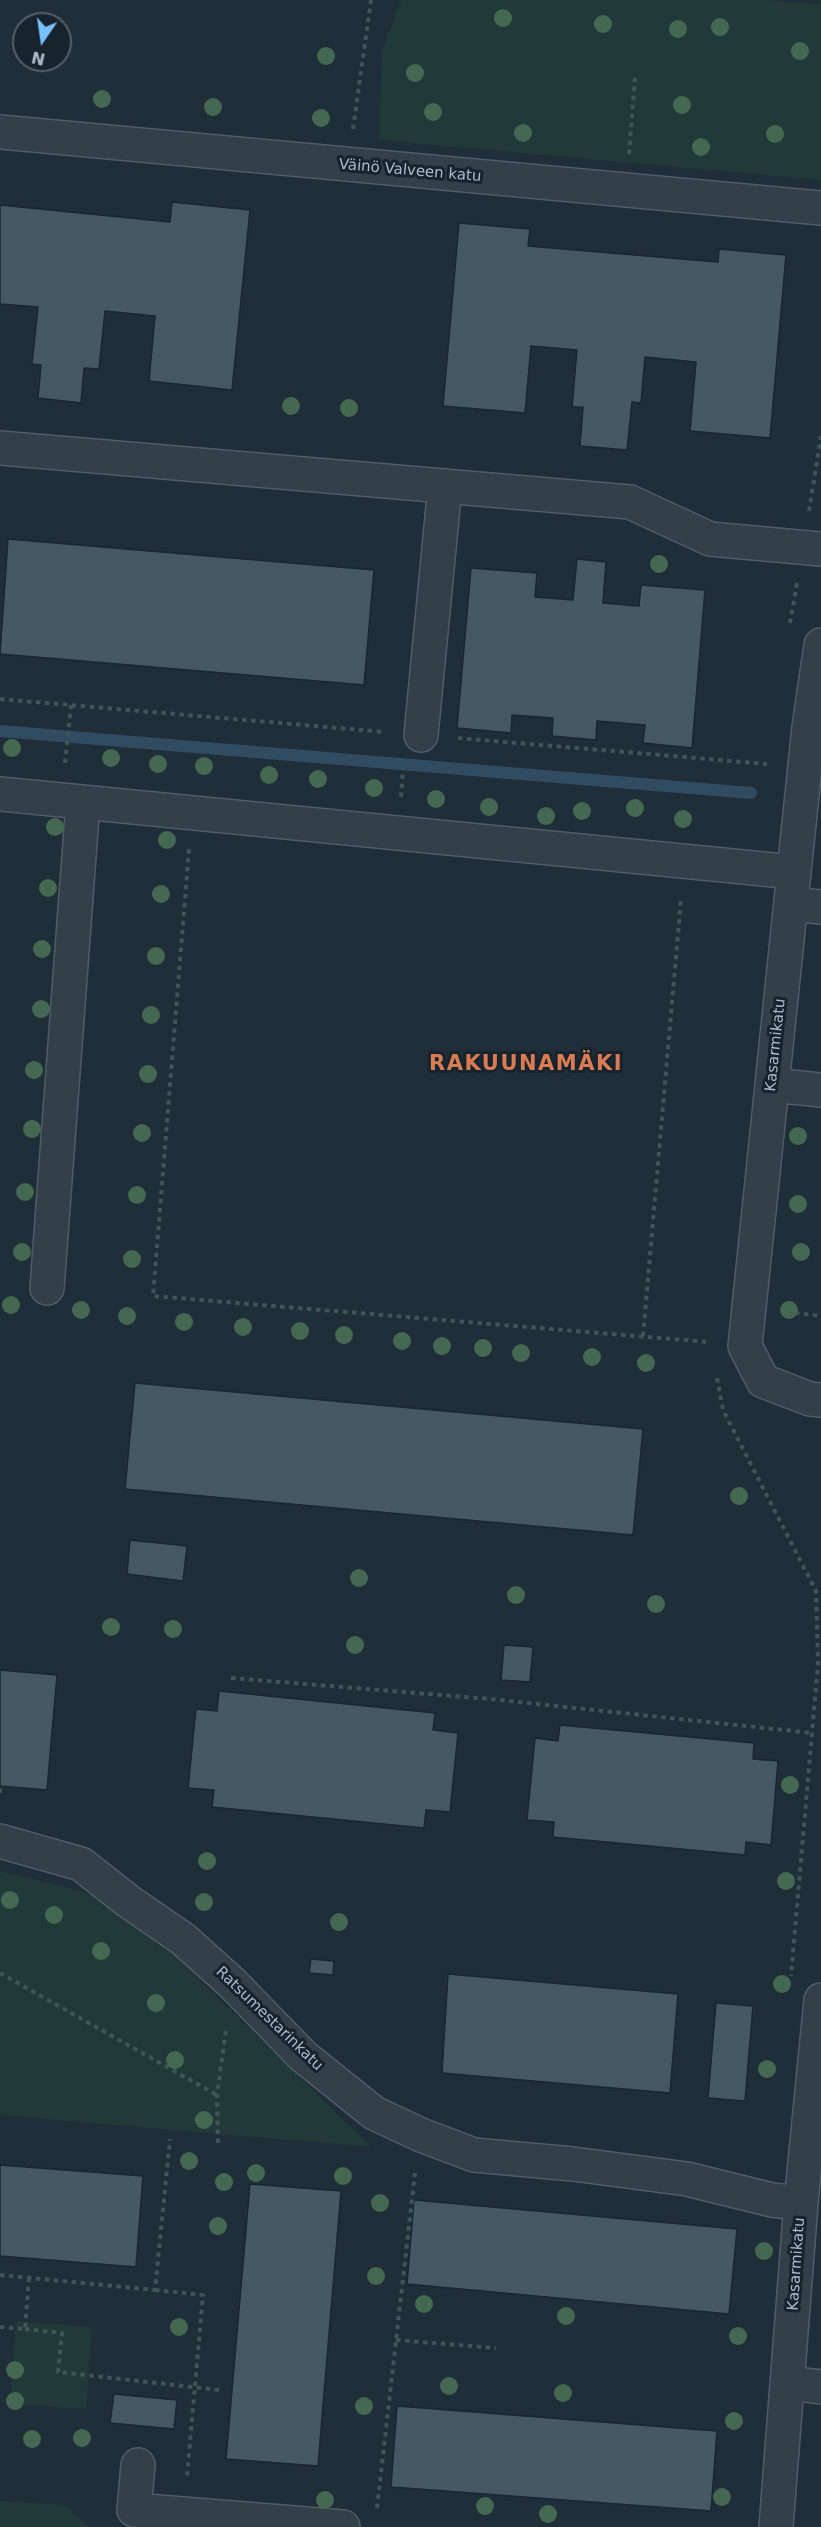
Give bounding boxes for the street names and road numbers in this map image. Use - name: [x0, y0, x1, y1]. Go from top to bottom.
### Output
- street label: Väinö Valveen katu: [338, 156, 482, 186]
- street label: Kasarmikatu: [762, 998, 790, 1092]
- street label: Ratsumestarinkatu: [212, 1963, 326, 2075]
- street label: Kasarmikatu: [785, 2217, 809, 2311]

